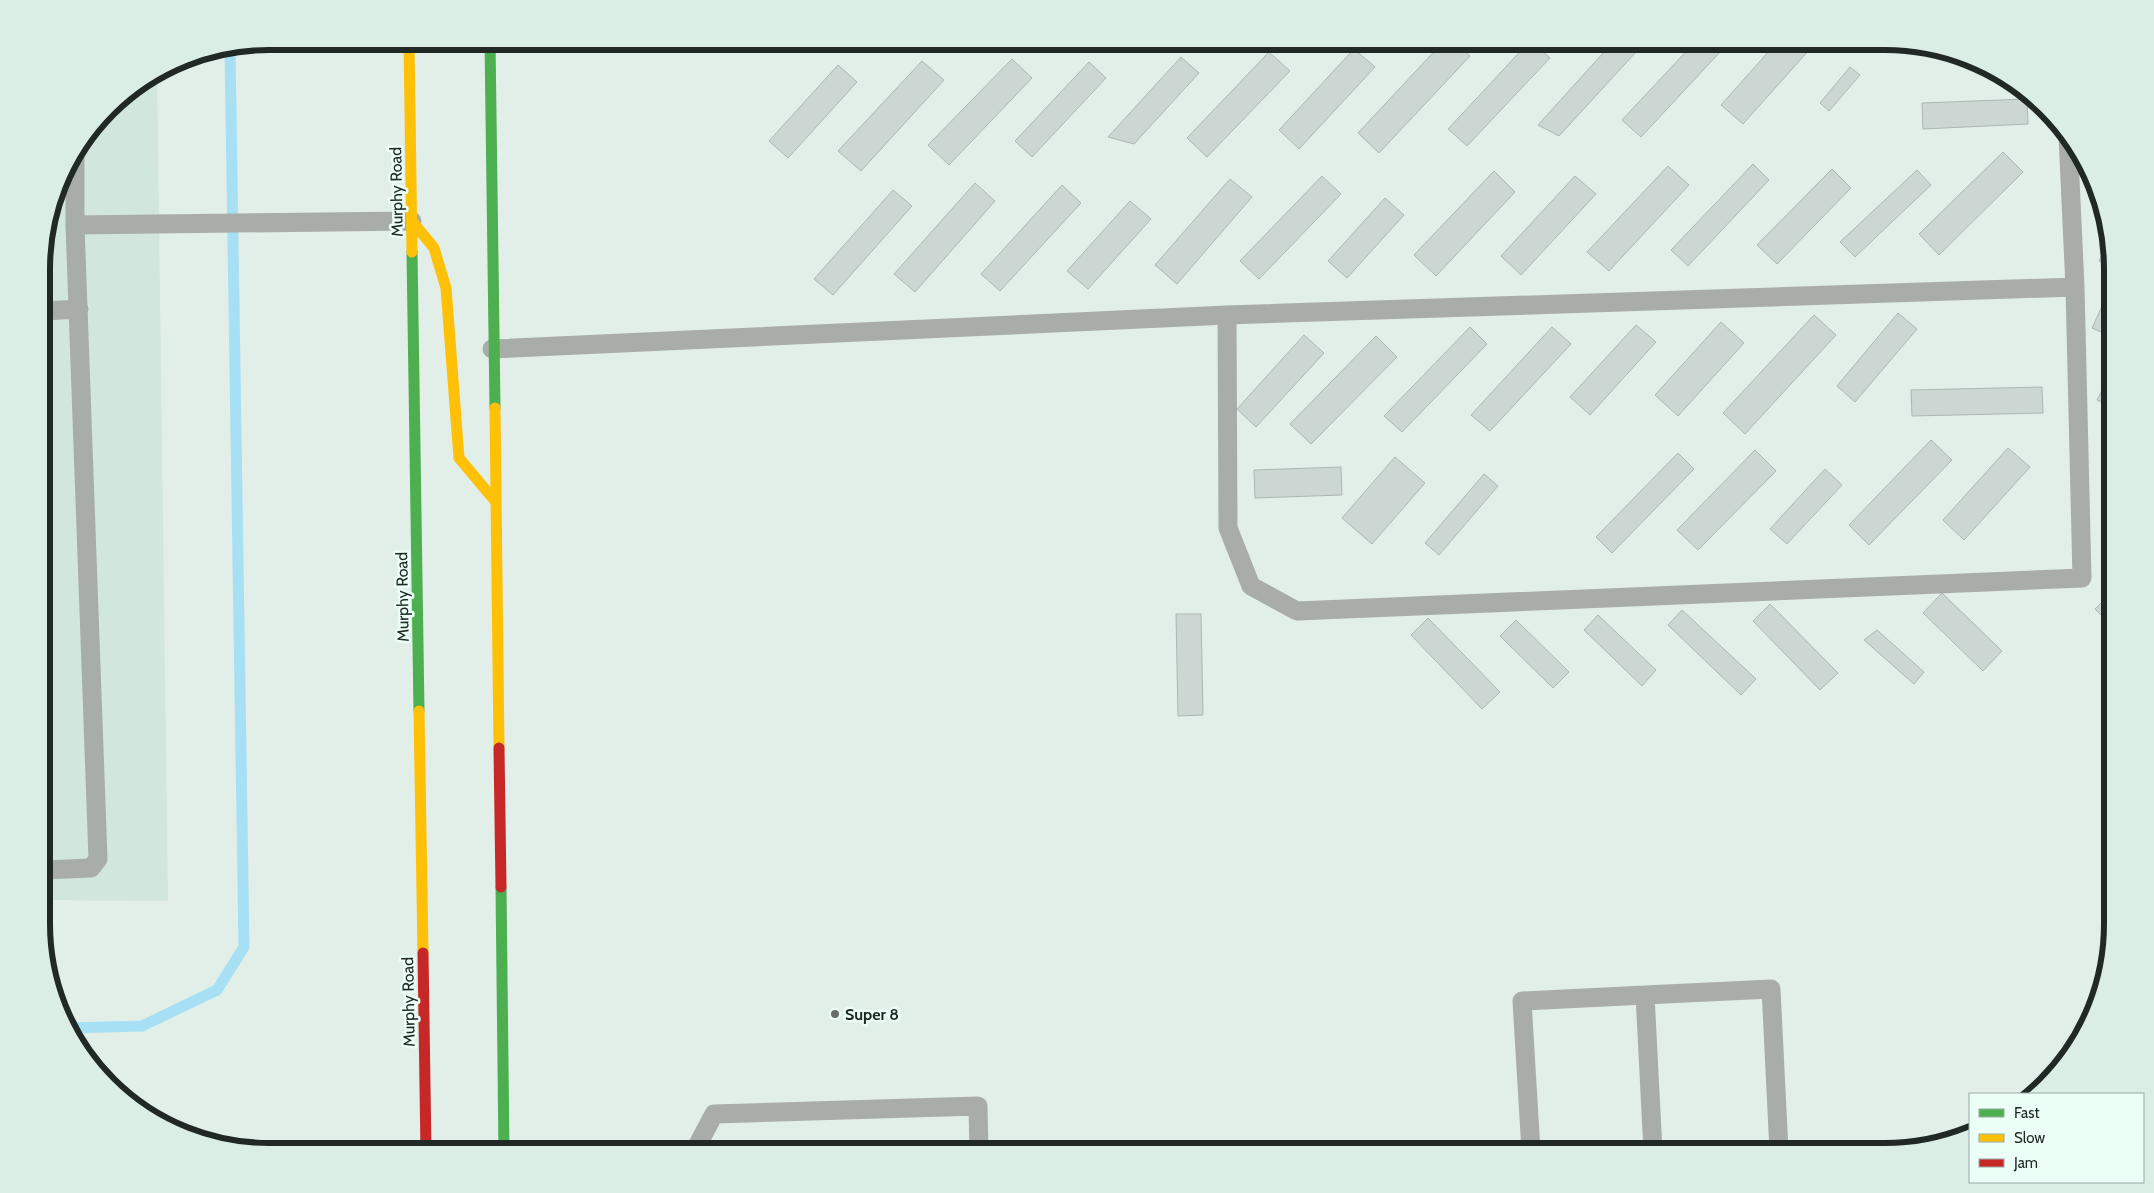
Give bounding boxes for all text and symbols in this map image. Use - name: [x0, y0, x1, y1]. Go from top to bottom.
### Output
- street label: Murphy Road: [386, 147, 407, 237]
- street label: Murphy Road: [392, 552, 413, 642]
- street label: Murphy Road: [398, 957, 419, 1047]
- place label: Super 8: [845, 1005, 899, 1024]
- marker: Super 8: [829, 1008, 841, 1020]
- legend: [1969, 1093, 2144, 1183]
- text: Fast: [2014, 1104, 2039, 1122]
- text: Slow: [2014, 1129, 2045, 1147]
- text: Jam: [2013, 1154, 2038, 1172]

